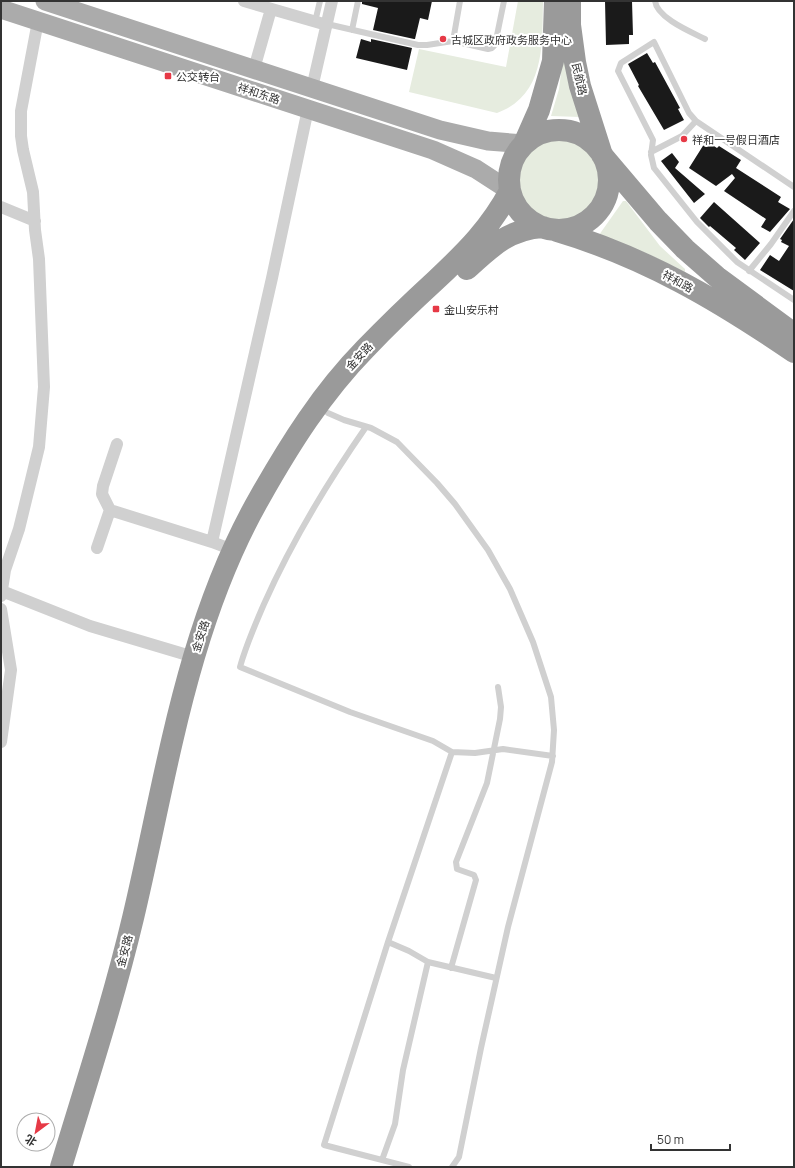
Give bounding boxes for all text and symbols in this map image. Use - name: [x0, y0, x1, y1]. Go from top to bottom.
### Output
- place label: 古城区政府政务服务中心: [451, 32, 572, 47]
- marker: 古城区政府政务服务中心: [438, 34, 448, 44]
- street label: 民航路: [569, 61, 591, 97]
- place label: 公交转台: [176, 69, 220, 84]
- marker: 公交转台: [163, 71, 173, 81]
- street label: 祥和东路: [236, 79, 282, 107]
- place label: 祥和一号假日酒店: [692, 132, 780, 147]
- marker: 祥和一号假日酒店: [679, 134, 689, 144]
- street label: 祥和路: [660, 266, 696, 296]
- place label: 金山安乐村: [444, 302, 499, 317]
- marker: 金山安乐村: [431, 304, 441, 314]
- street label: 金安路: [342, 339, 376, 373]
- street label: 金安路: [188, 618, 212, 654]
- street label: 金安路: [112, 933, 136, 969]
- north arrow: [16, 1112, 56, 1152]
- scale bar: [651, 1126, 730, 1152]
- text: 50 m: [657, 1131, 684, 1148]
- text: 北: [22, 1132, 39, 1150]

